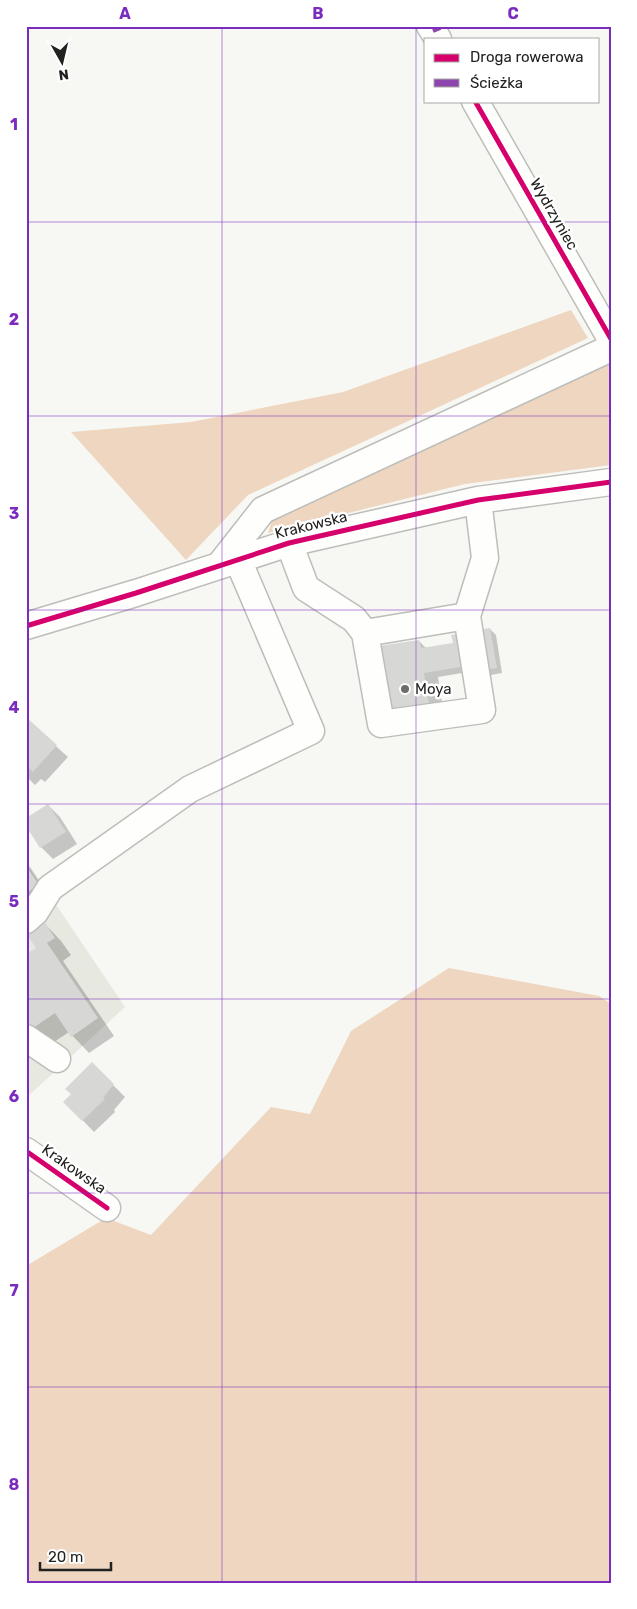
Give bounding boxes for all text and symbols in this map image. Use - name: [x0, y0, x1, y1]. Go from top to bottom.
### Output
- text: A: [119, 4, 131, 23]
- text: B: [312, 4, 324, 23]
- text: C: [507, 4, 519, 23]
- north arrow: [38, 38, 88, 88]
- legend: [424, 38, 600, 102]
- text: Droga rowerowa: [470, 48, 584, 66]
- text: N: [58, 65, 70, 83]
- text: Ścieżka: [470, 74, 523, 92]
- text: 1: [10, 115, 18, 134]
- street label: Wydrzyniec: [526, 175, 582, 253]
- text: 2: [9, 310, 19, 329]
- text: 3: [9, 504, 19, 523]
- street label: Krakowska: [273, 507, 349, 543]
- place label: Moya: [415, 680, 452, 698]
- marker: Moya: [399, 683, 411, 695]
- text: 4: [9, 698, 20, 717]
- text: 5: [9, 892, 19, 911]
- text: 6: [9, 1087, 19, 1106]
- street label: Krakowska: [39, 1140, 109, 1198]
- text: 7: [9, 1281, 19, 1300]
- text: 8: [9, 1475, 20, 1494]
- scale bar: [40, 1539, 111, 1571]
- text: 20 m: [48, 1548, 83, 1566]

